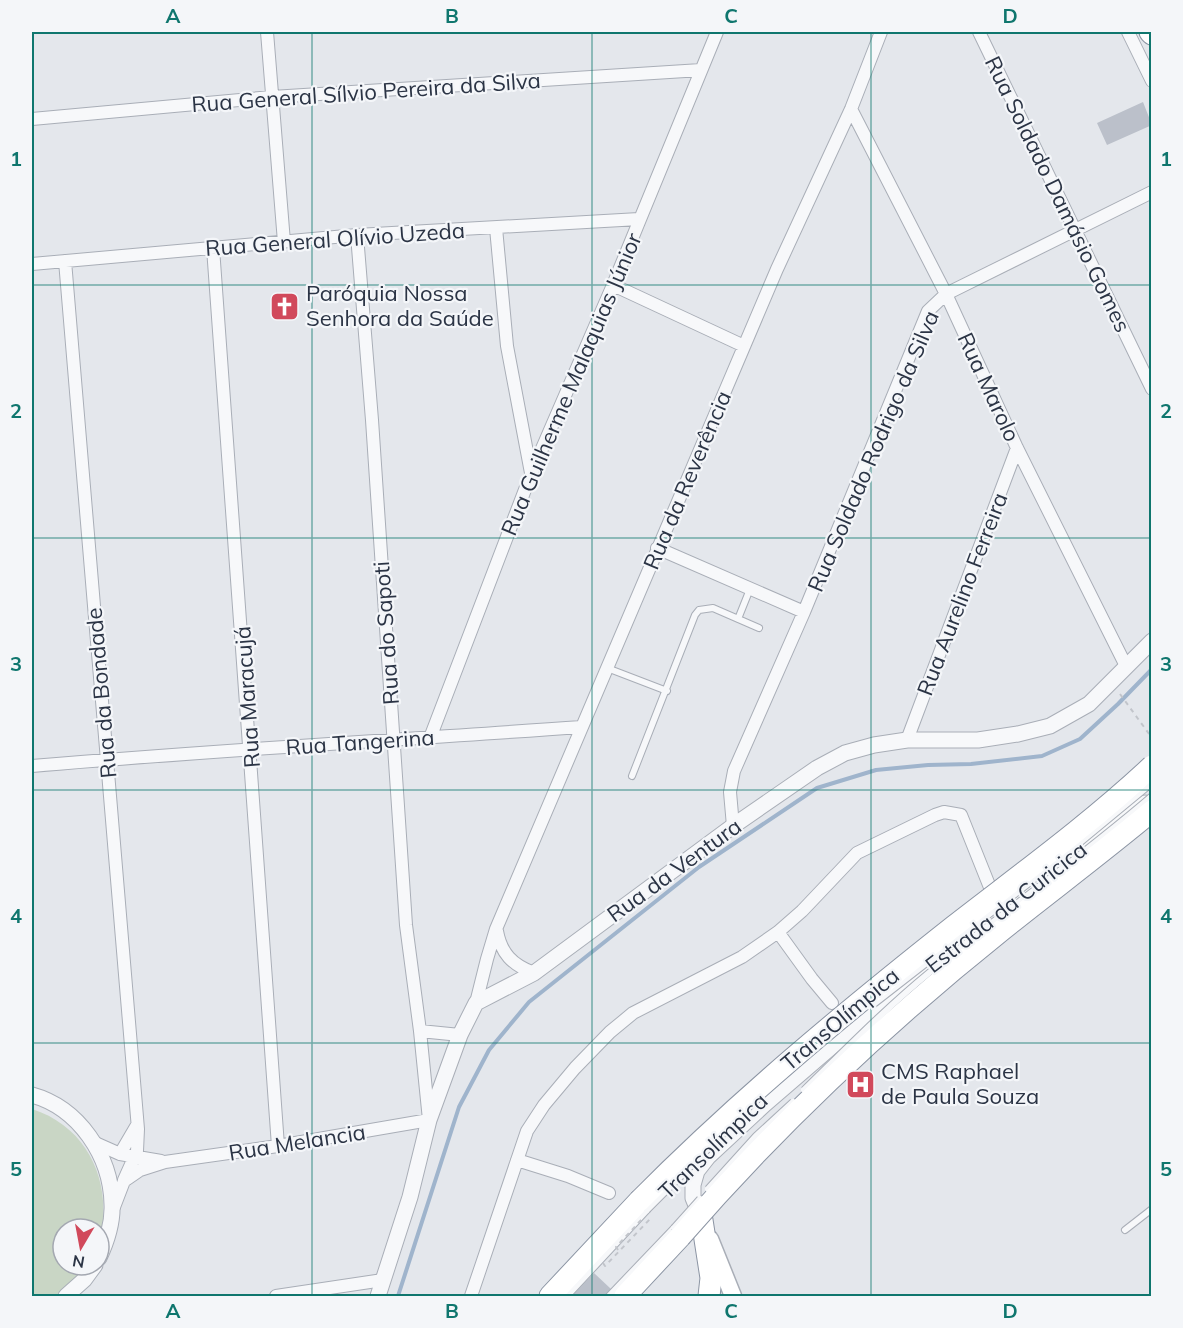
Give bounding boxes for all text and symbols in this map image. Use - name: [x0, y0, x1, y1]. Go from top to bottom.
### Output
- text: A: [166, 3, 181, 28]
- text: B: [445, 3, 459, 28]
- text: C: [724, 3, 738, 28]
- text: D: [1002, 3, 1018, 28]
- street label: Rua Soldado Damásio Gomes: [979, 51, 1137, 337]
- street label: Rua General Sílvio Pereira da Silva: [190, 66, 542, 118]
- text: 1: [10, 146, 22, 171]
- text: 1: [1160, 146, 1172, 171]
- street label: Rua General Olívio Uzeda: [204, 216, 466, 262]
- street label: Rua Guilherme Malaquias Júnior: [494, 228, 648, 540]
- place label: Paróquia Nossa Senhora da Saúde: [306, 279, 494, 332]
- church icon: Paróquia Nossa Senhora da Saúde: [269, 290, 301, 322]
- street label: Rua Soldado Rodrigo da Silva: [801, 306, 945, 596]
- street label: Rua Marolo: [952, 328, 1026, 446]
- street label: Rua da Reverência: [637, 386, 737, 574]
- text: 2: [10, 398, 22, 423]
- text: 2: [1160, 398, 1172, 423]
- street label: Rua Aurelino Ferreira: [910, 489, 1014, 699]
- street label: Rua do Sapoti: [367, 560, 405, 706]
- street label: Rua da Bondade: [80, 607, 122, 779]
- street label: Rua Maracujá: [228, 625, 266, 769]
- text: 3: [10, 651, 22, 676]
- text: 3: [1160, 651, 1172, 676]
- street label: Rua Tangerina: [285, 723, 435, 761]
- street label: Rua da Ventura: [601, 812, 747, 928]
- street label: Estrada da Curicica: [920, 835, 1092, 979]
- text: 4: [10, 903, 22, 928]
- text: 4: [1160, 903, 1172, 928]
- street label: TransOlímpica: [775, 961, 905, 1077]
- place label: CMS Raphael de Paula Souza: [881, 1057, 1039, 1110]
- hospital icon: CMS Raphael de Paula Souza: [844, 1068, 876, 1100]
- street label: Transolímpica: [652, 1087, 774, 1205]
- street label: Rua Melancia: [226, 1117, 368, 1167]
- text: 5: [10, 1156, 22, 1181]
- text: 5: [1160, 1156, 1172, 1181]
- north arrow: [51, 1217, 111, 1277]
- text: N: [71, 1251, 86, 1273]
- text: A: [166, 1298, 181, 1323]
- text: B: [445, 1298, 459, 1323]
- text: C: [724, 1298, 738, 1323]
- text: D: [1002, 1298, 1018, 1323]

